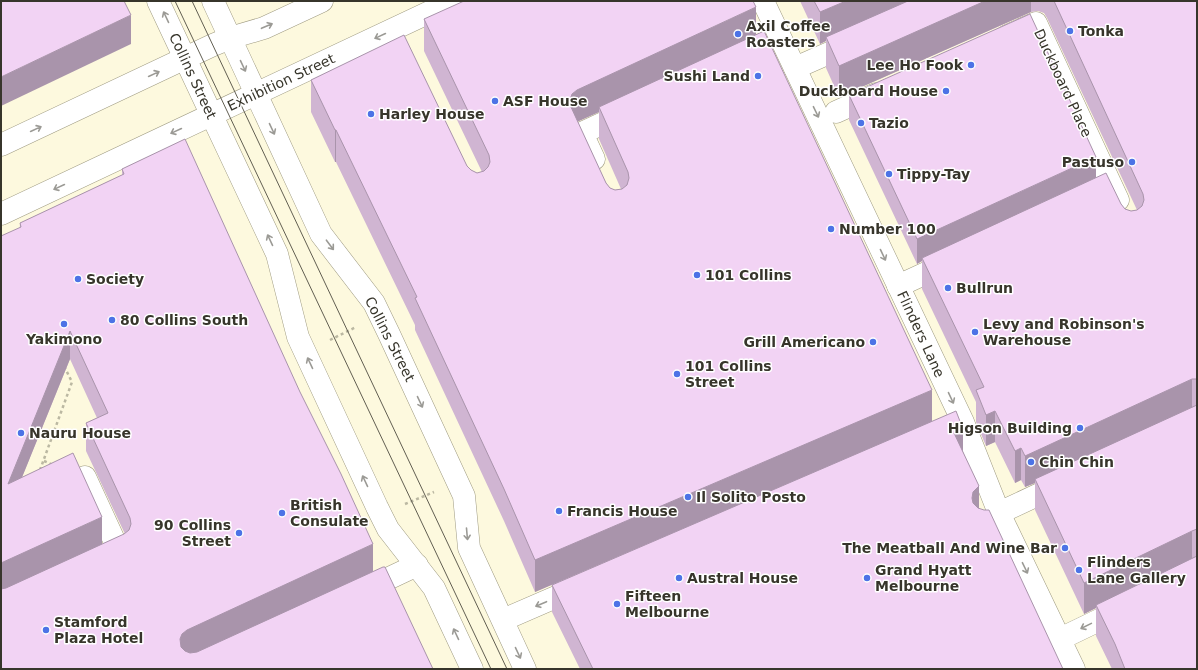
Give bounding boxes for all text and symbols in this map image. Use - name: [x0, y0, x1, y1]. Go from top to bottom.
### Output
- one-way arrow: [162, 12, 169, 24]
- place label: Axil Coffee Roasters: [746, 18, 831, 50]
- one-way arrow: [261, 22, 273, 29]
- place label: Tonka: [1078, 23, 1124, 39]
- street label: Duckboard Place: [1031, 26, 1095, 140]
- marker: Tonka: [1065, 26, 1075, 36]
- marker: Axil Coffee Roasters: [733, 29, 743, 39]
- street label: Collins Street: [166, 30, 220, 122]
- one-way arrow: [374, 33, 386, 40]
- street label: Exhibition Street: [225, 50, 338, 114]
- place label: Lee Ho Fook: [866, 57, 964, 73]
- one-way arrow: [240, 59, 247, 71]
- marker: Lee Ho Fook: [966, 60, 976, 70]
- place label: Sushi Land: [664, 68, 750, 84]
- one-way arrow: [148, 70, 160, 77]
- marker: Sushi Land: [753, 71, 763, 81]
- place label: Duckboard House: [799, 83, 938, 99]
- marker: Duckboard House: [941, 86, 951, 96]
- place label: ASF House: [503, 93, 588, 109]
- marker: ASF House: [490, 96, 500, 106]
- place label: Harley House: [379, 106, 485, 122]
- one-way arrow: [813, 106, 820, 118]
- marker: Harley House: [366, 109, 376, 119]
- place label: Tazio: [869, 115, 909, 131]
- marker: Tazio: [856, 118, 866, 128]
- one-way arrow: [269, 123, 277, 135]
- one-way arrow: [30, 125, 42, 132]
- one-way arrow: [171, 128, 183, 135]
- place label: Pastuso: [1062, 154, 1124, 170]
- marker: Pastuso: [1127, 157, 1137, 167]
- place label: Tippy-Tay: [897, 166, 970, 182]
- marker: Tippy-Tay: [884, 169, 894, 179]
- one-way arrow: [53, 184, 65, 191]
- place label: Number 100: [839, 221, 936, 237]
- marker: Number 100: [826, 224, 836, 234]
- one-way arrow: [266, 234, 273, 246]
- one-way arrow: [326, 240, 334, 251]
- one-way arrow: [880, 249, 887, 261]
- place label: 101 Collins: [705, 267, 792, 283]
- marker: 101 Collins: [692, 270, 702, 280]
- place label: Society: [86, 271, 144, 287]
- marker: Society: [73, 274, 83, 284]
- place label: Bullrun: [956, 280, 1013, 296]
- marker: Bullrun: [943, 283, 953, 293]
- street label: Flinders Lane: [894, 288, 948, 380]
- street label: Collins Street: [362, 294, 419, 385]
- place label: 80 Collins South: [120, 312, 248, 328]
- marker: 80 Collins South: [107, 315, 117, 325]
- place label: Levy and Robinson's Warehouse: [983, 316, 1145, 348]
- marker: Yakimono: [59, 319, 69, 329]
- marker: Levy and Robinson's Warehouse: [970, 327, 980, 337]
- place label: Yakimono: [25, 331, 102, 347]
- place label: Grill Americano: [743, 334, 865, 350]
- marker: Grill Americano: [868, 337, 878, 347]
- one-way arrow: [306, 358, 314, 370]
- place label: 101 Collins Street: [685, 358, 772, 390]
- marker: 101 Collins Street: [672, 369, 682, 379]
- one-way arrow: [948, 391, 955, 403]
- one-way arrow: [417, 396, 424, 408]
- place label: Higson Building: [948, 420, 1072, 436]
- marker: Higson Building: [1075, 423, 1085, 433]
- place label: Nauru House: [29, 425, 131, 441]
- marker: Nauru House: [16, 428, 26, 438]
- place label: Chin Chin: [1039, 454, 1114, 470]
- marker: Chin Chin: [1026, 457, 1036, 467]
- one-way arrow: [361, 475, 368, 487]
- place label: Il Solito Posto: [696, 489, 806, 505]
- marker: Il Solito Posto: [683, 492, 693, 502]
- place label: British Consulate: [290, 497, 369, 529]
- place label: Francis House: [567, 503, 677, 519]
- marker: Francis House: [554, 506, 564, 516]
- marker: British Consulate: [277, 508, 287, 518]
- place label: 90 Collins Street: [154, 517, 231, 549]
- one-way arrow: [464, 527, 471, 540]
- marker: 90 Collins Street: [234, 528, 244, 538]
- place label: The Meatball And Wine Bar: [842, 540, 1057, 556]
- marker: The Meatball And Wine Bar: [1060, 543, 1070, 553]
- place label: Flinders Lane Gallery: [1087, 554, 1186, 586]
- place label: Grand Hyatt Melbourne: [875, 562, 972, 594]
- one-way arrow: [1022, 562, 1030, 574]
- marker: Flinders Lane Gallery: [1074, 565, 1084, 575]
- place label: Austral House: [687, 570, 798, 586]
- marker: Austral House: [674, 573, 684, 583]
- marker: Grand Hyatt Melbourne: [862, 573, 872, 583]
- place label: Fifteen Melbourne: [625, 588, 709, 620]
- marker: Fifteen Melbourne: [612, 599, 622, 609]
- one-way arrow: [536, 600, 548, 608]
- place label: Stamford Plaza Hotel: [54, 614, 143, 646]
- one-way arrow: [1080, 623, 1092, 630]
- marker: Stamford Plaza Hotel: [41, 625, 51, 635]
- one-way arrow: [452, 628, 459, 640]
- one-way arrow: [515, 647, 522, 659]

